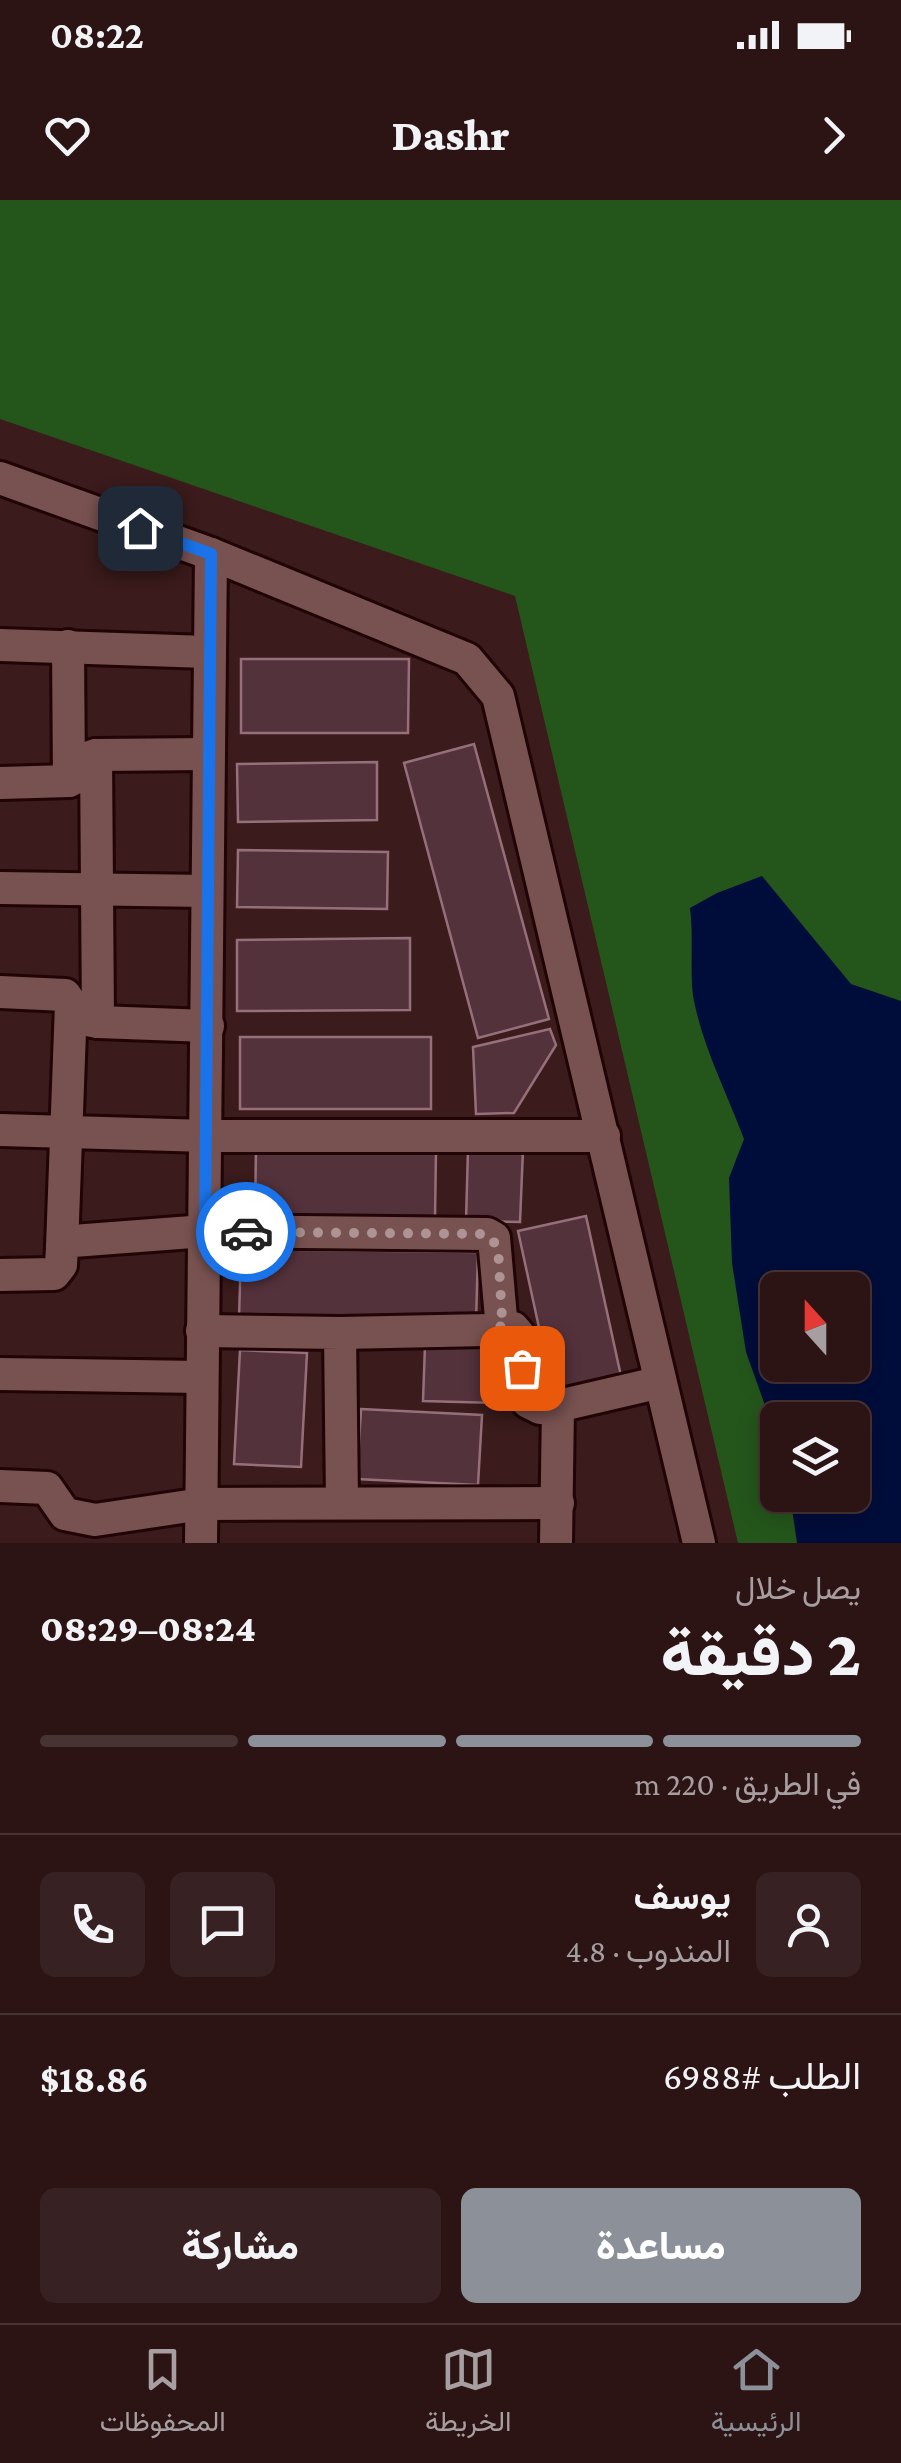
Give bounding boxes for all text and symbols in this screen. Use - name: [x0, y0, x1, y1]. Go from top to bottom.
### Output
- text: 08:22: [50, 14, 144, 56]
- icon: heart: [40, 108, 95, 163]
- icon: forward: [806, 108, 861, 163]
- text: Dashr: [391, 110, 510, 160]
- pin: [98, 486, 183, 571]
- icon: home: [113, 501, 168, 556]
- courier: [196, 1182, 296, 1282]
- icon: car: [219, 1205, 274, 1260]
- north arrow: [760, 1272, 870, 1382]
- map controls: [760, 1272, 870, 1512]
- pin: [480, 1326, 565, 1411]
- icon: bag: [495, 1341, 550, 1396]
- button: layers: [760, 1402, 870, 1512]
- text: يصل خلال: [735, 1570, 861, 1606]
- text: 08:24–08:29: [40, 1607, 256, 1649]
- text: 2 دقيقة: [660, 1617, 861, 1689]
- text: في الطريق · 220 m: [635, 1766, 861, 1802]
- button: phone: [40, 1872, 145, 1977]
- button: chat: [170, 1872, 275, 1977]
- button: person: [756, 1872, 861, 1977]
- text: يوسف: [634, 1875, 731, 1917]
- text: المندوب · 4.8: [566, 1933, 731, 1969]
- text: الطلب #6988: [663, 2055, 861, 2097]
- text: $18.86: [40, 2058, 149, 2100]
- button: مشاركة: [40, 2188, 441, 2303]
- button: مساعدة: [461, 2188, 861, 2303]
- tab: المحفوظات: [100, 2342, 226, 2446]
- tab: الخريطة: [425, 2342, 512, 2446]
- tab: الرئيسية: [711, 2342, 801, 2446]

